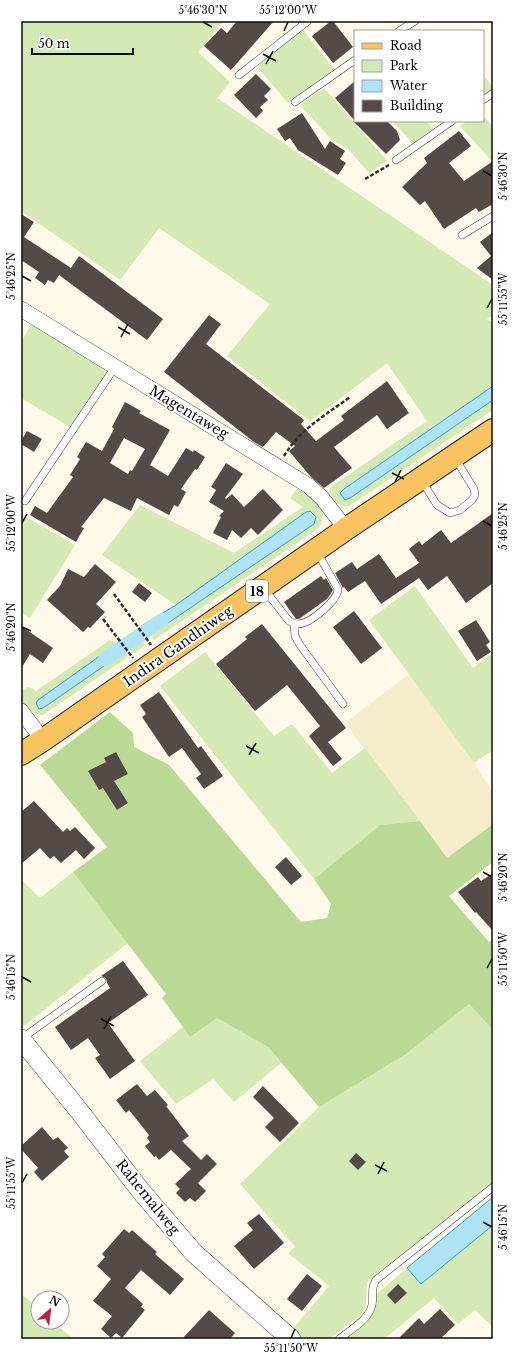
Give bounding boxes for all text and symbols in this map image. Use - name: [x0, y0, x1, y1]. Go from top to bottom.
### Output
- text: 5°46'30"N: [178, 4, 228, 17]
- text: 55°12'00"W: [259, 4, 317, 17]
- scale bar: [32, 30, 133, 56]
- legend: [354, 30, 484, 122]
- text: 50 m: [38, 36, 70, 51]
- text: Road: [390, 38, 422, 53]
- text: Park: [390, 58, 418, 73]
- text: Water: [389, 78, 427, 93]
- text: Building: [390, 98, 444, 113]
- text: 5°46'30"N: [497, 151, 510, 201]
- text: 5°46'25"N: [5, 252, 18, 300]
- text: 55°11'55"W: [497, 273, 510, 325]
- street label: Magentaweg: [146, 381, 233, 443]
- text: 55°12'00"W: [5, 494, 18, 552]
- text: 5°46'25"N: [497, 502, 510, 550]
- road number: 18: [246, 580, 268, 602]
- street label: Indira Gandhiweg: [120, 601, 237, 690]
- text: 5°46'20"N: [5, 602, 18, 652]
- text: 5°46'20"N: [497, 852, 510, 902]
- text: 55°11'50"W: [497, 932, 510, 986]
- text: 5°46'15"N: [5, 954, 18, 1000]
- street label: Rahemalweg: [112, 1156, 184, 1239]
- text: 55°11'55"W: [5, 1157, 18, 1209]
- text: 5°46'15"N: [497, 1204, 510, 1250]
- north arrow: [30, 1290, 70, 1330]
- text: N: [47, 1293, 63, 1310]
- text: 55°11'50"W: [264, 1342, 318, 1355]

